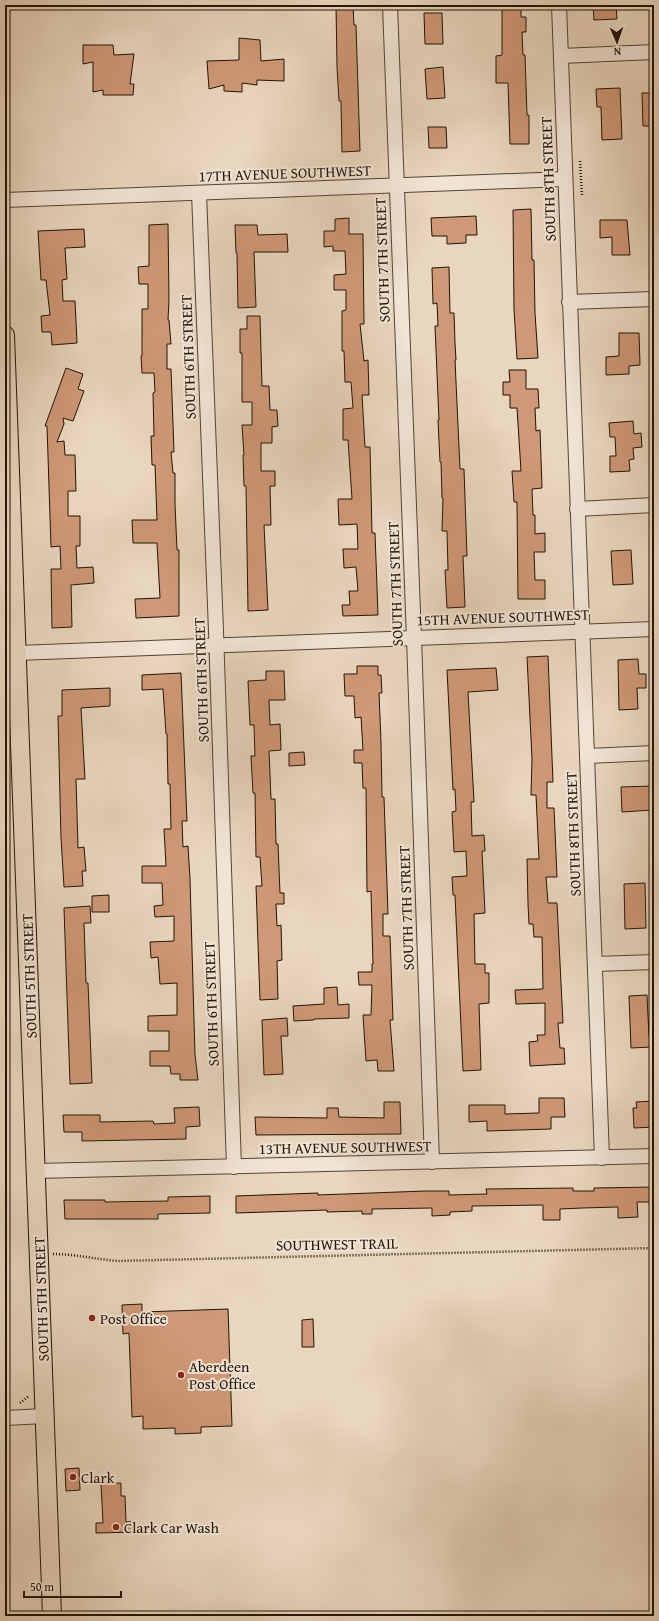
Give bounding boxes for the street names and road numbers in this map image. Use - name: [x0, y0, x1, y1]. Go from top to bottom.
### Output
- street label: SOUTH 8TH STREET: [535, 116, 561, 242]
- street label: 17TH AVENUE SOUTHWEST: [198, 159, 372, 187]
- street label: SOUTH 7TH STREET: [369, 197, 395, 323]
- street label: SOUTH 6TH STREET: [175, 294, 201, 420]
- street label: SOUTH 7TH STREET: [382, 521, 408, 647]
- street label: 15TH AVENUE SOUTHWEST: [416, 603, 590, 631]
- street label: SOUTH 6TH STREET: [188, 617, 214, 743]
- street label: SOUTH 8TH STREET: [560, 771, 586, 897]
- street label: SOUTH 7TH STREET: [393, 845, 419, 971]
- street label: SOUTH 5TH STREET: [16, 913, 42, 1039]
- street label: SOUTH 6TH STREET: [198, 941, 224, 1067]
- street label: 13TH AVENUE SOUTHWEST: [258, 1135, 432, 1159]
- street label: SOUTHWEST TRAIL: [276, 1232, 399, 1256]
- street label: SOUTH 5TH STREET: [28, 1236, 54, 1362]

